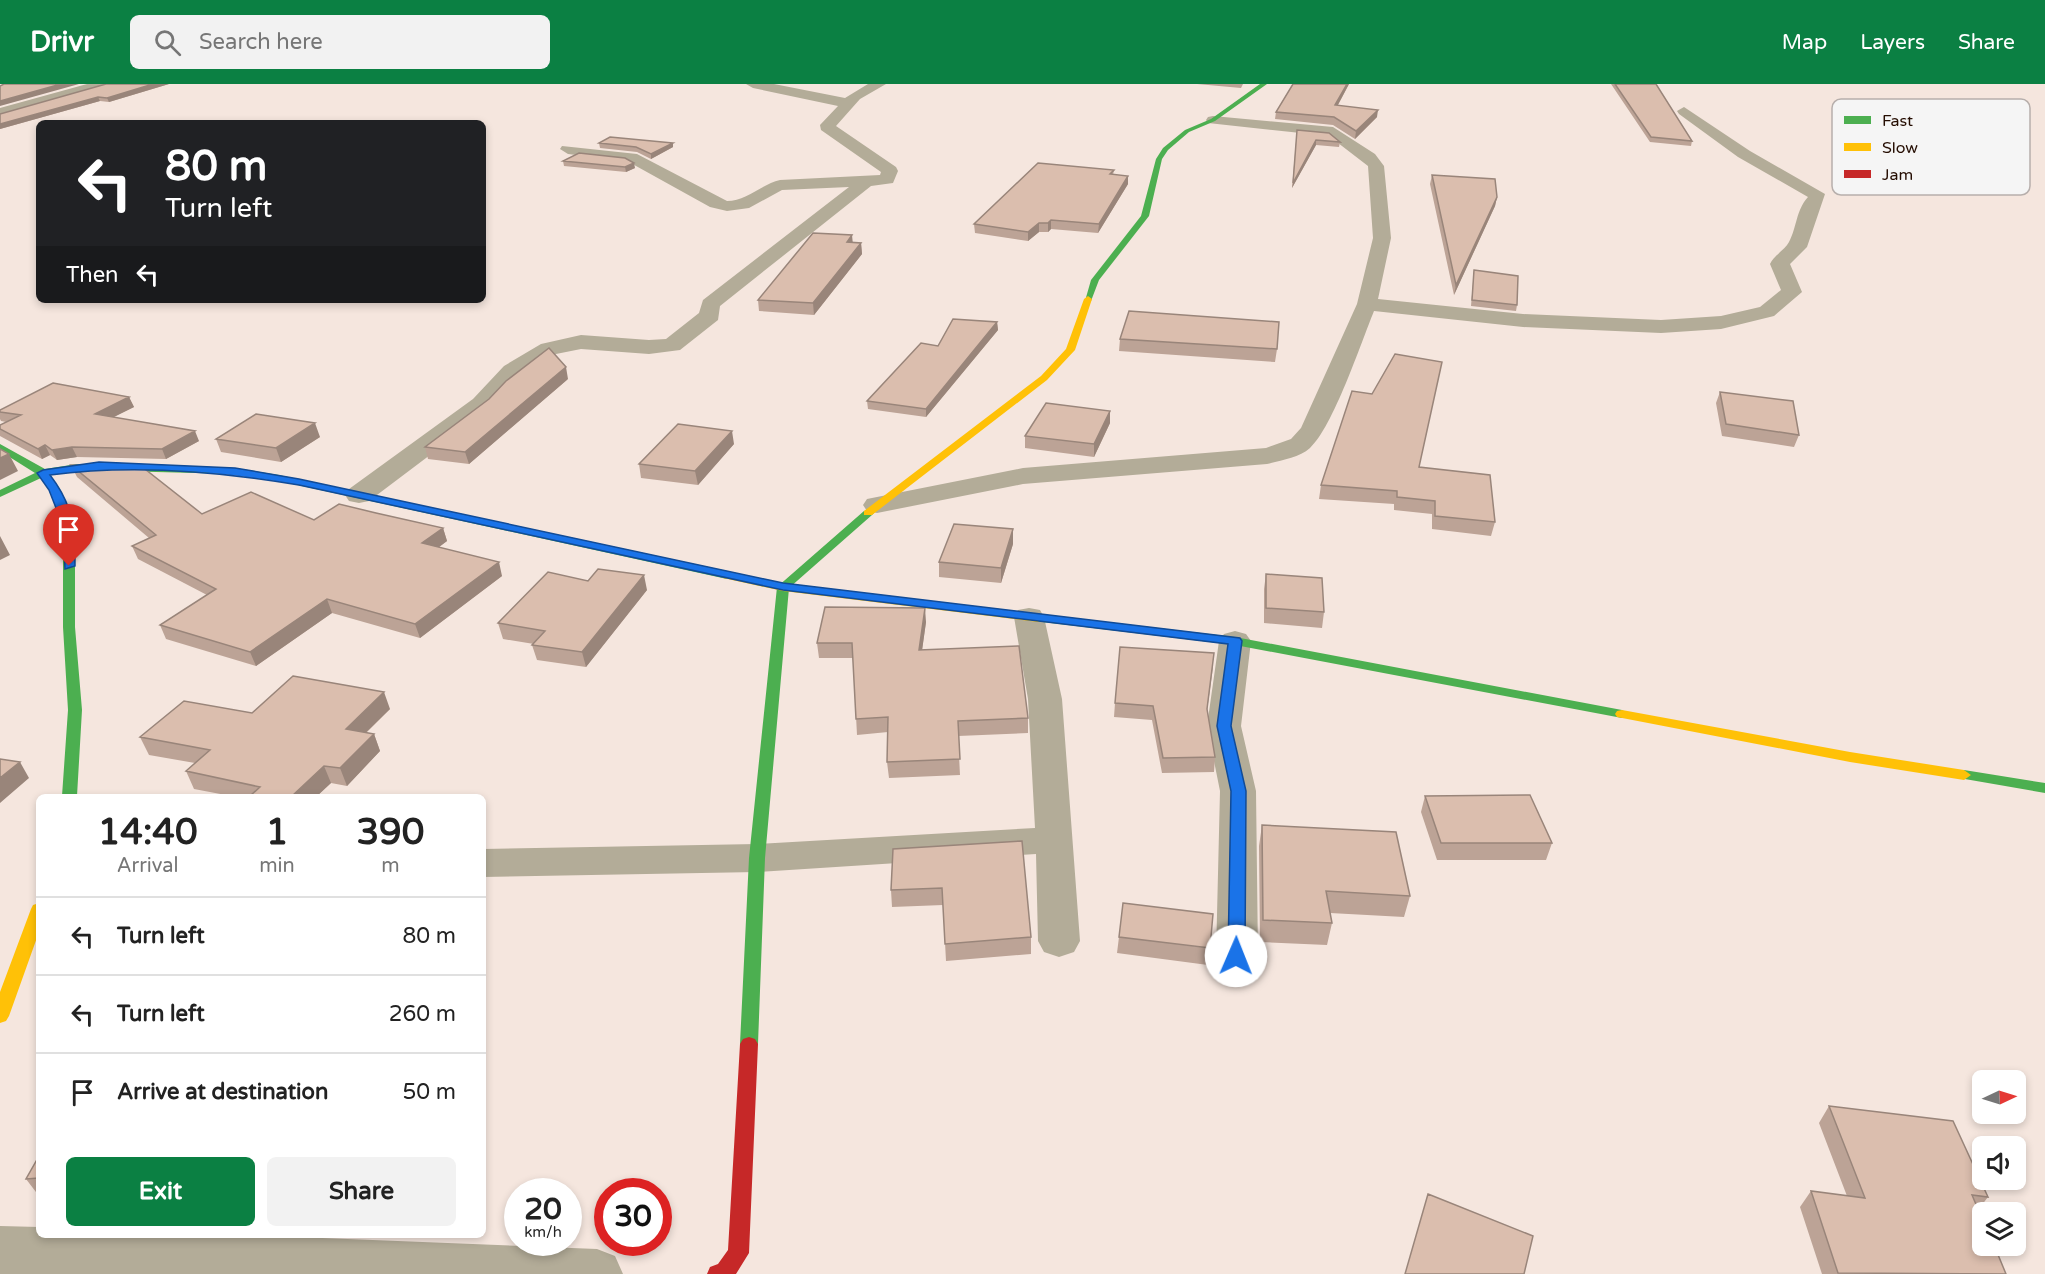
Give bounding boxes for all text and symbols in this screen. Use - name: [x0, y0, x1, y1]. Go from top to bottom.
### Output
- search box: [130, 15, 550, 69]
- text: Drivr: [30, 25, 94, 59]
- icon: search: [151, 26, 184, 59]
- text: Search here: [199, 29, 323, 55]
- text: Map: [1782, 30, 1827, 55]
- text: Layers: [1860, 30, 1925, 55]
- text: Share: [1958, 30, 2015, 55]
- legend: [1832, 99, 2030, 195]
- text: Fast: [1882, 111, 1913, 131]
- text: Slow: [1882, 138, 1918, 158]
- text: 80 m: [165, 141, 267, 192]
- icon: left: [66, 144, 144, 222]
- text: Jam: [1882, 165, 1913, 185]
- text: Turn left: [165, 192, 272, 225]
- icon: left: [131, 258, 164, 291]
- text: Then: [66, 262, 119, 288]
- pin: [43, 504, 94, 566]
- icon: arrive: [52, 513, 85, 546]
- text: 14:40: [98, 811, 198, 854]
- text: 1: [266, 811, 288, 854]
- text: 390: [356, 811, 424, 854]
- text: Arrival: [117, 854, 179, 878]
- text: min: [259, 854, 295, 878]
- text: m: [381, 854, 400, 878]
- icon: left: [66, 920, 99, 953]
- text: Turn left: [117, 923, 205, 949]
- text: 80 m: [402, 923, 456, 949]
- position arrow: [1204, 924, 1268, 988]
- icon: left: [66, 998, 99, 1031]
- text: Turn left: [117, 1001, 205, 1027]
- text: 260 m: [389, 1001, 456, 1027]
- north arrow: [1972, 1070, 2026, 1124]
- map controls: [1972, 1070, 2026, 1256]
- icon: arrive: [66, 1076, 99, 1109]
- text: Arrive at destination: [117, 1079, 328, 1105]
- text: 50 m: [402, 1079, 456, 1105]
- button: sound: [1972, 1136, 2026, 1190]
- button: Exit: [66, 1157, 255, 1226]
- button: Share: [267, 1157, 456, 1226]
- speed limit sign: 30: [594, 1178, 672, 1256]
- text: 20: [524, 1191, 562, 1228]
- button: layers: [1972, 1202, 2026, 1256]
- text: km/h: [524, 1223, 562, 1241]

